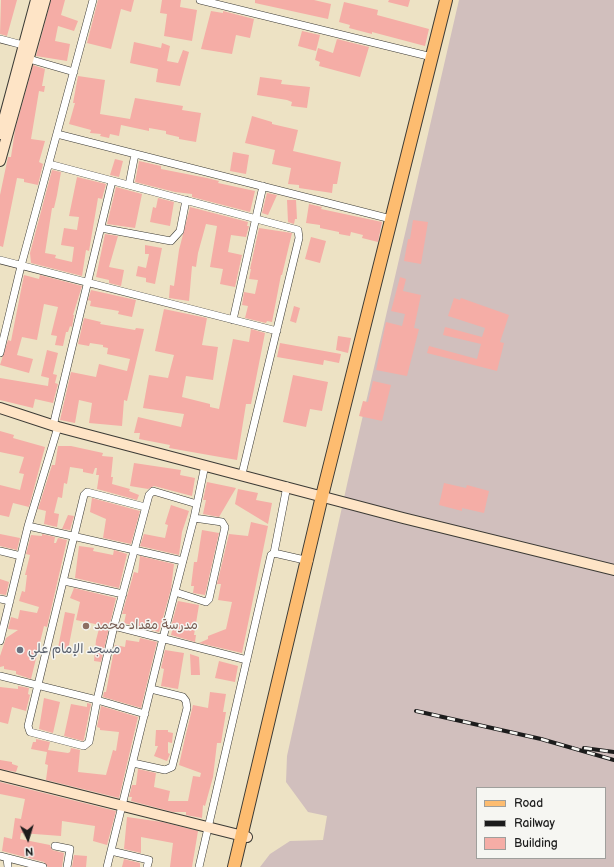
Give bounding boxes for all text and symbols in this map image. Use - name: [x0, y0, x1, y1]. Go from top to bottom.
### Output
- place label: مدرسة مقداد محمد: [94, 618, 198, 634]
- marker: مدرسة مقداد محمد: [81, 621, 91, 631]
- place label: مسجد الإمام علي: [28, 642, 120, 658]
- marker: مسجد الإمام علي: [15, 645, 25, 655]
- legend: [476, 787, 606, 859]
- text: Road: [514, 796, 543, 811]
- text: Railway: [514, 816, 555, 831]
- north arrow: [8, 819, 48, 859]
- text: Building: [514, 836, 558, 851]
- text: N: [24, 845, 34, 858]

